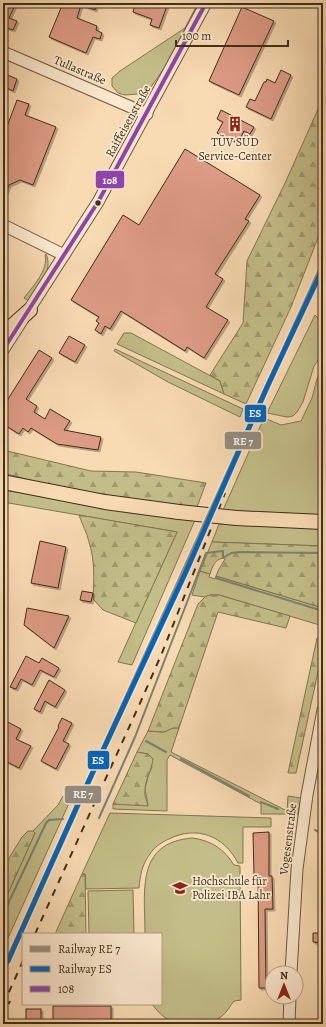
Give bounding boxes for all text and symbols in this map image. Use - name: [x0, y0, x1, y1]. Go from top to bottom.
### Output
- scale bar: [176, 22, 288, 48]
- text: 100 m: [182, 28, 211, 44]
- street label: Tullastraße: [51, 52, 109, 88]
- street label: Raiffeisenstraße: [102, 82, 154, 160]
- building icon: TÜV SÜD Service-Center: [226, 115, 244, 133]
- place label: TÜV SÜD Service-Center: [199, 134, 272, 164]
- line badge: 108: [95, 170, 125, 189]
- text: 108: [103, 173, 117, 188]
- unlabelled marker: [93, 198, 103, 208]
- line badge: ES: [244, 404, 267, 423]
- text: ES: [249, 406, 261, 421]
- line badge: RE 7: [224, 431, 262, 450]
- text: RE 7: [233, 434, 253, 449]
- line badge: ES: [87, 750, 110, 770]
- text: ES: [92, 753, 104, 768]
- line badge: RE 7: [64, 785, 102, 804]
- text: RE 7: [73, 787, 93, 802]
- street label: Vogesenstraße: [276, 802, 300, 877]
- place label: Hochschule für Polizei IBA Lahr: [192, 873, 271, 903]
- school or university icon: Hochschule für Polizei IBA Lahr: [171, 879, 189, 897]
- legend: [22, 933, 162, 1005]
- text: Railway RE 7: [58, 941, 121, 957]
- text: Railway ES: [58, 961, 112, 977]
- north arrow: [264, 965, 304, 1005]
- text: N: [280, 968, 288, 983]
- text: 108: [58, 981, 75, 997]

